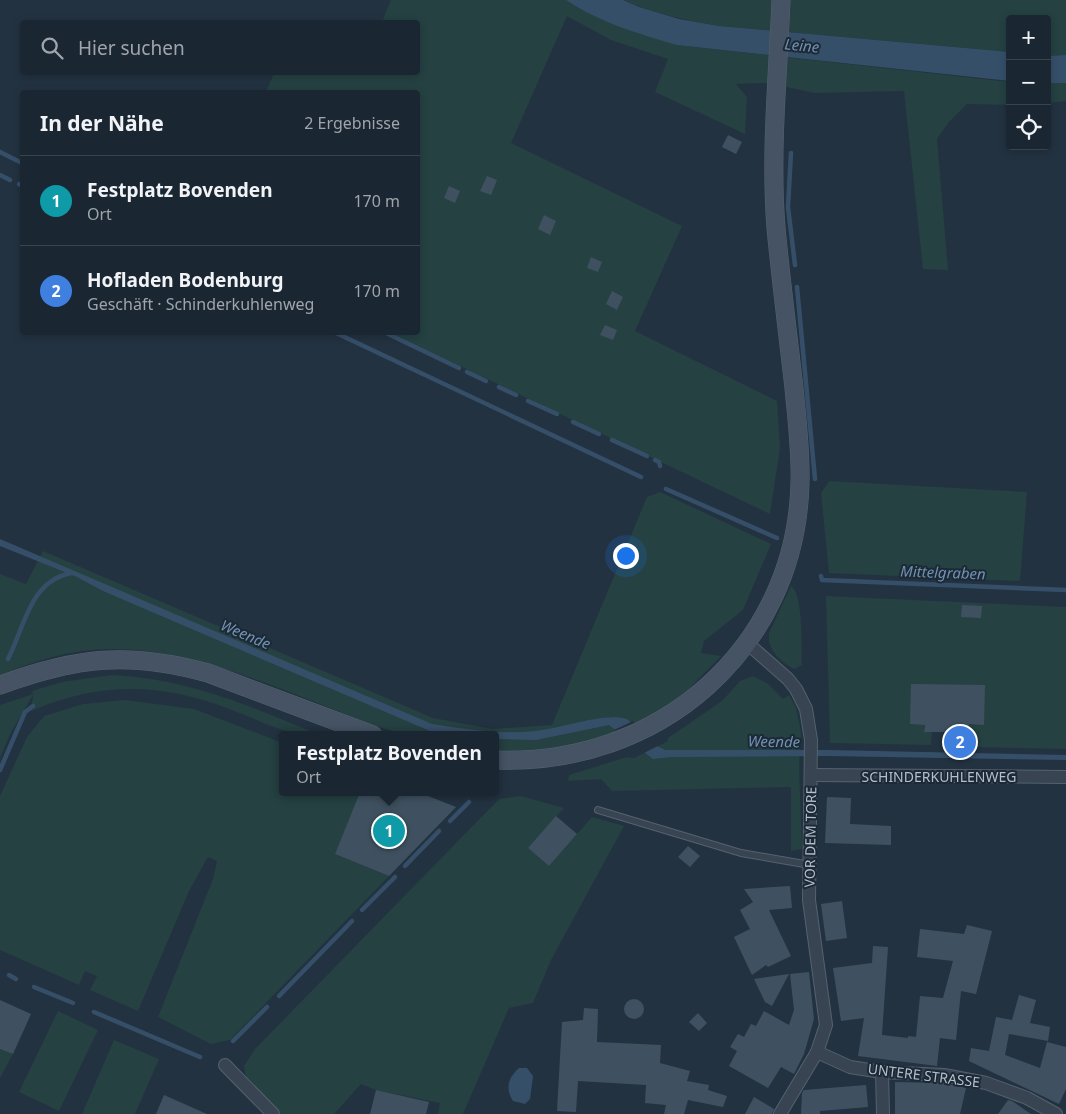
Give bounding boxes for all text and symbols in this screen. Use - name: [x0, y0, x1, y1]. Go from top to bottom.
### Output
- map controls: [1006, 15, 1051, 150]
- button: +: [1006, 15, 1051, 60]
- search box: [20, 20, 420, 75]
- water label: Leine: [784, 33, 821, 57]
- icon: search: [38, 34, 66, 62]
- text: Hier suchen: [78, 35, 185, 61]
- button: −: [1006, 60, 1051, 105]
- button: locate: [1006, 105, 1051, 150]
- text: In der Nähe: [40, 109, 164, 137]
- text: 2 Ergebnisse: [304, 112, 400, 134]
- text: Festplatz Bovenden: [87, 177, 273, 203]
- text: 1: [51, 190, 61, 212]
- text: 170 m: [353, 190, 400, 212]
- text: Ort: [87, 203, 112, 225]
- text: Hofladen Bodenburg: [87, 267, 283, 293]
- text: 2: [51, 280, 61, 302]
- text: 170 m: [353, 280, 400, 302]
- text: Geschäft · Schinderkuhlenweg: [87, 293, 314, 315]
- your location: [613, 543, 639, 569]
- water label: Mittelgraben: [900, 561, 986, 583]
- water label: Weende: [218, 615, 274, 654]
- pin: 2: [944, 723, 976, 761]
- popup: [279, 731, 499, 796]
- water label: Weende: [748, 731, 801, 751]
- text: Festplatz Bovenden: [296, 740, 482, 766]
- text: Ort: [296, 766, 321, 788]
- street label: SCHINDERKUHLENWEG: [861, 767, 1017, 786]
- street label: VOR DEM TORE: [800, 786, 820, 888]
- pin: 1: [373, 812, 405, 850]
- street label: UNTERE STRASSE: [867, 1059, 981, 1091]

